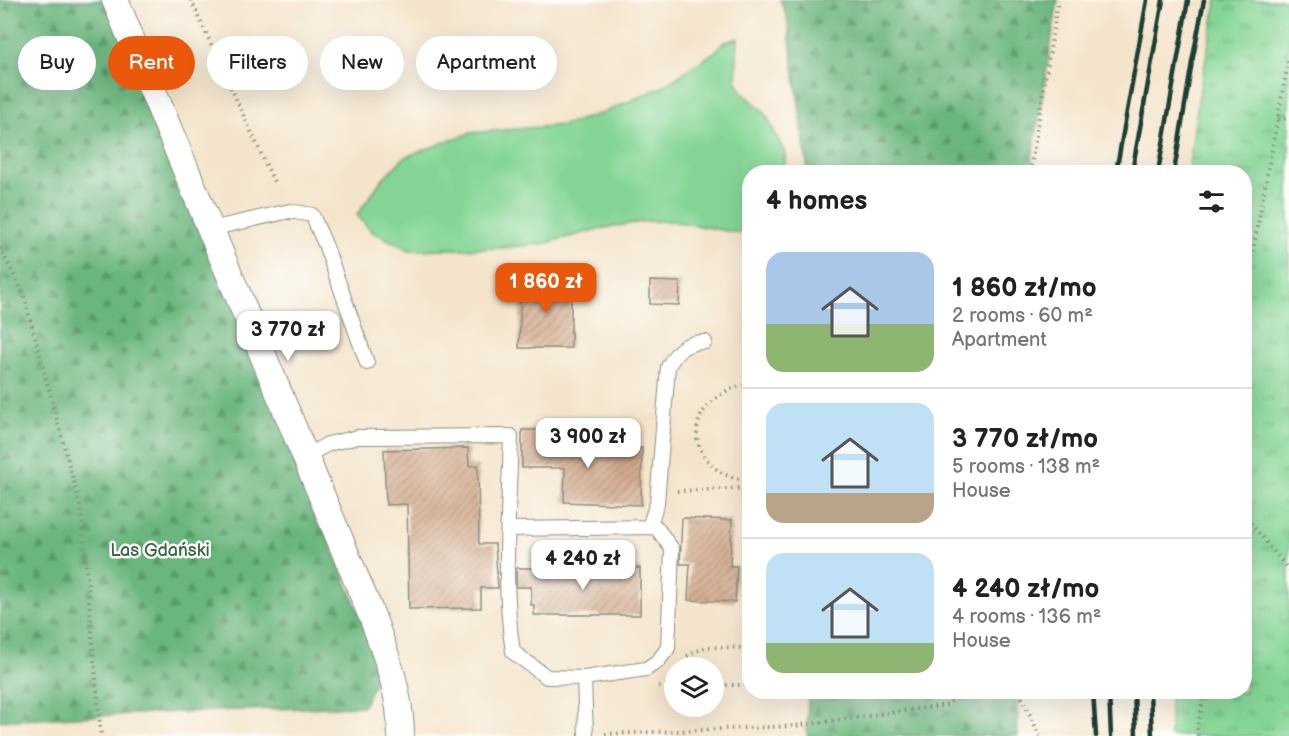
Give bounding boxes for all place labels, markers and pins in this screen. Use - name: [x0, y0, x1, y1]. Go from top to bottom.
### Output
- pin: 1 860 zł: [484, 263, 608, 314]
- pin: 3 770 zł: [226, 311, 350, 362]
- pin: 3 900 zł: [526, 418, 650, 469]
- pin: 4 240 zł: [521, 540, 645, 591]

